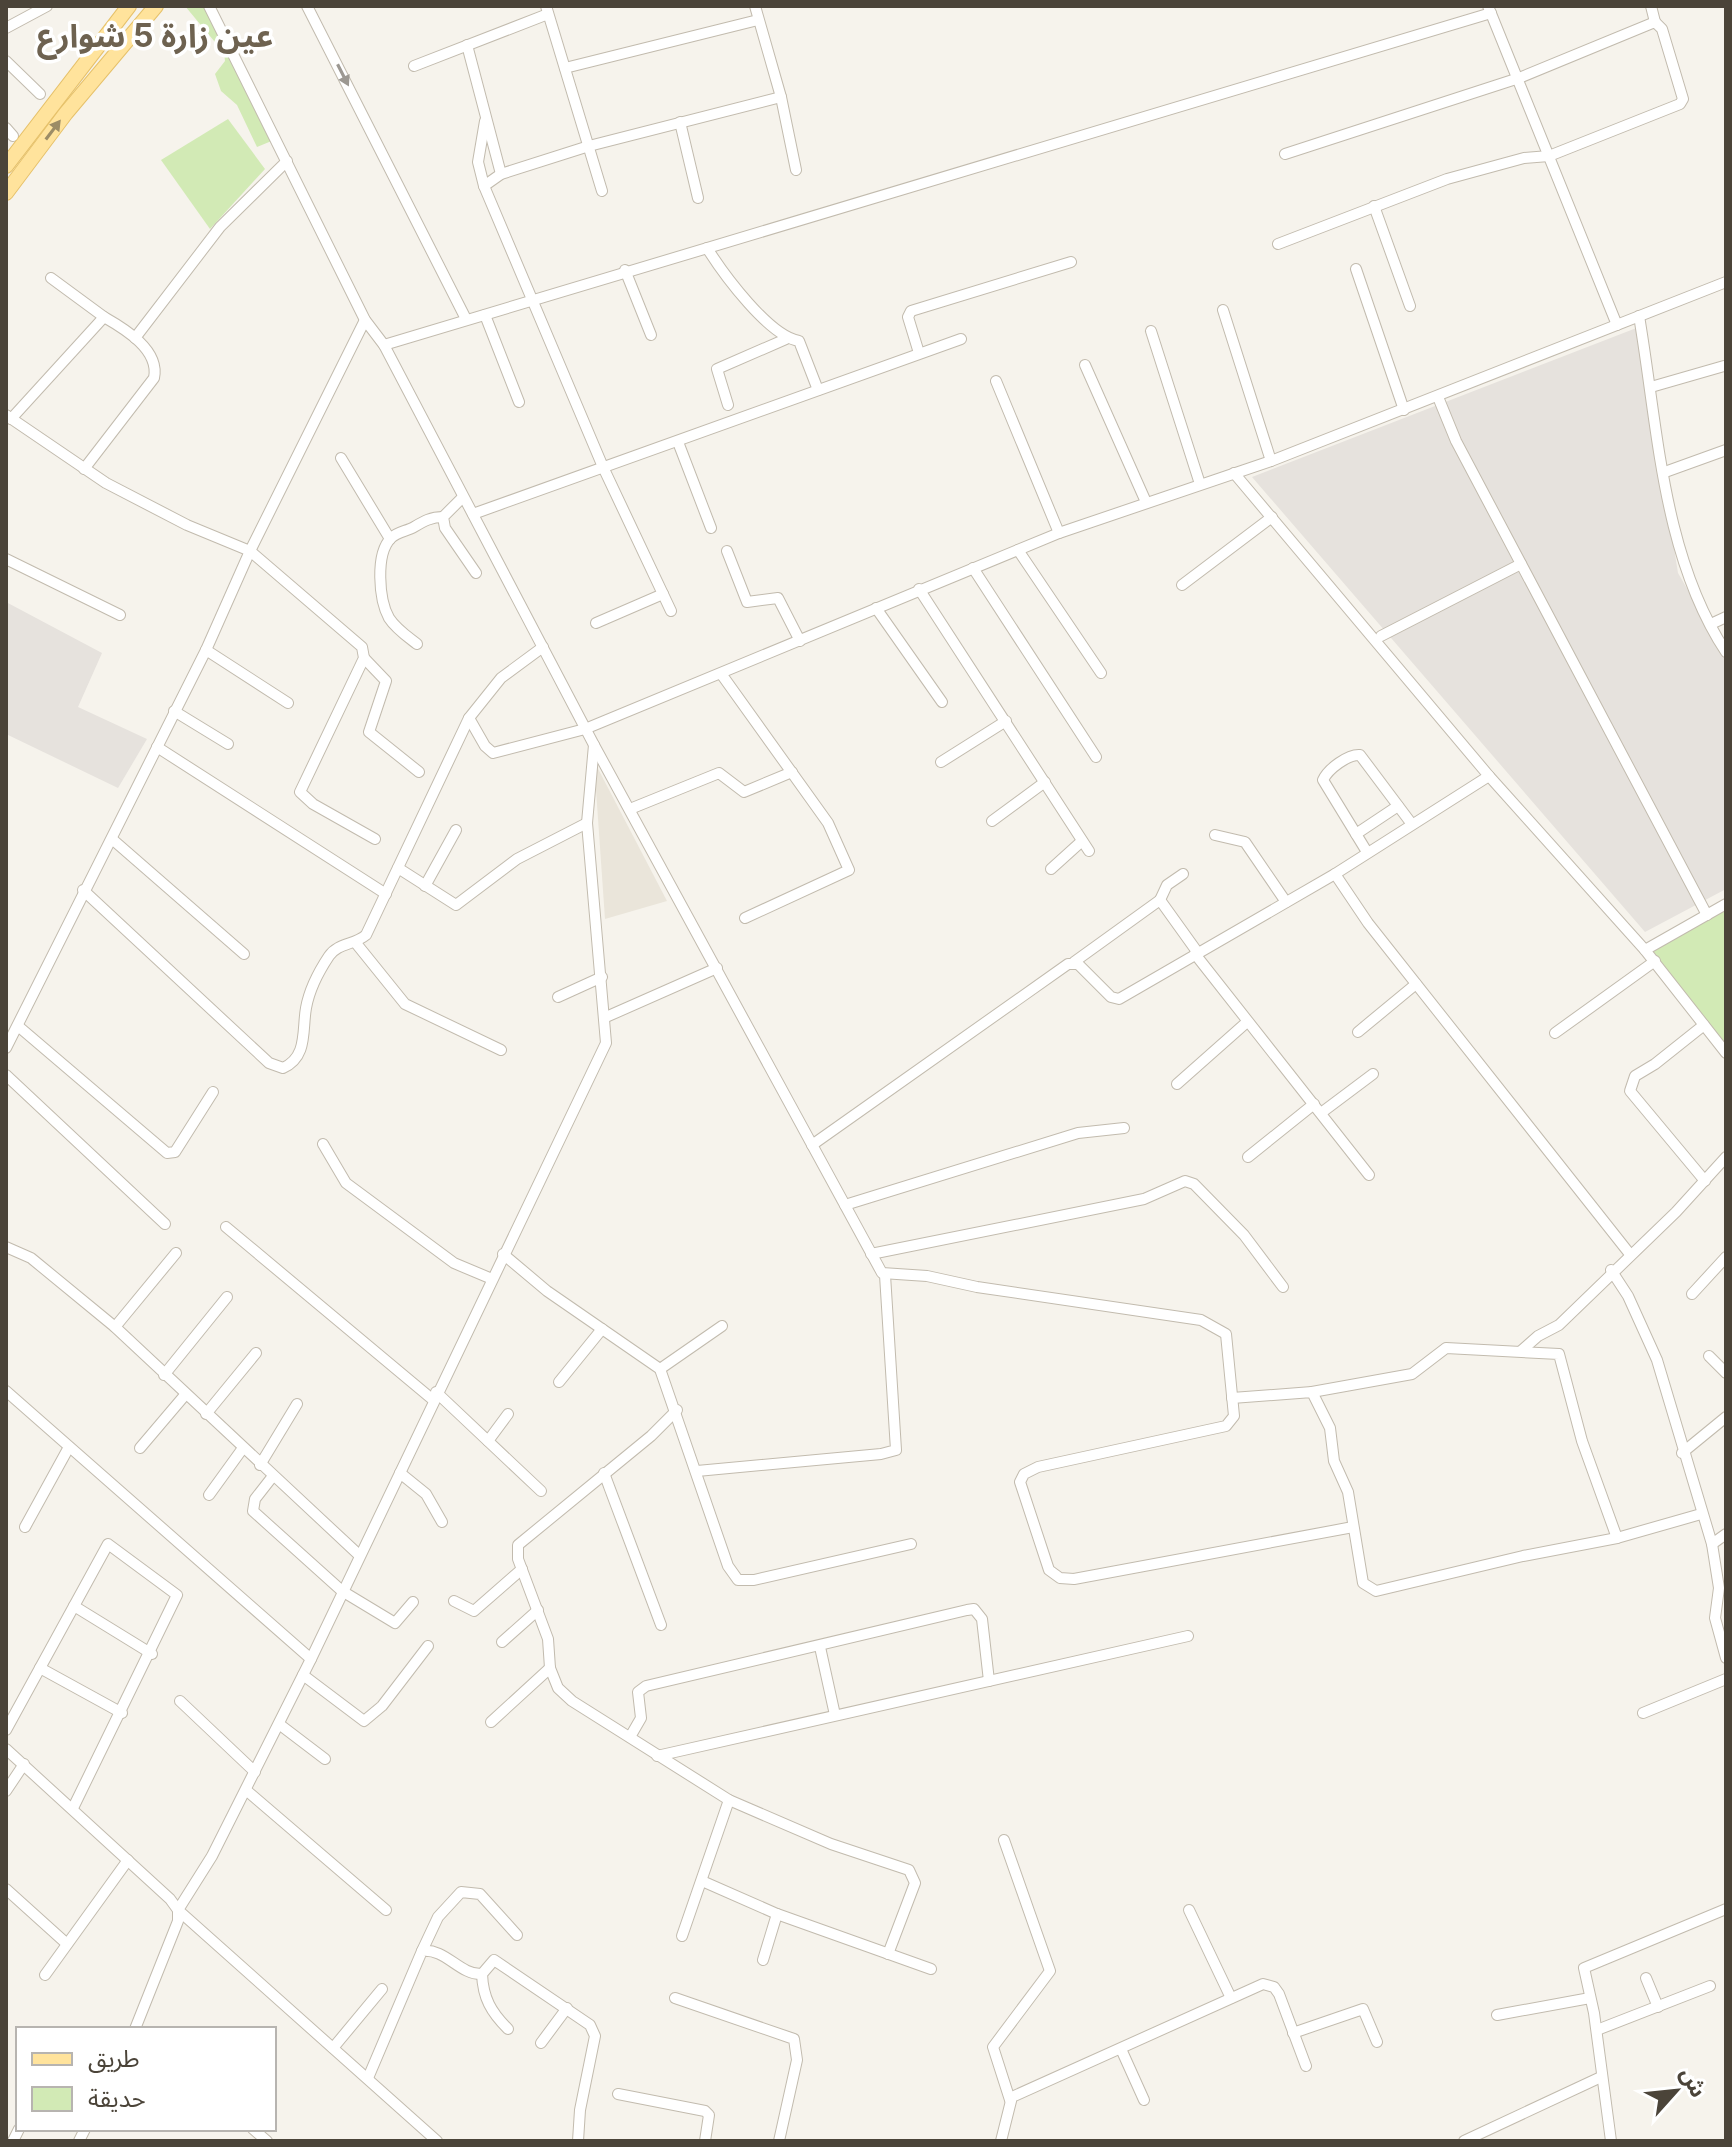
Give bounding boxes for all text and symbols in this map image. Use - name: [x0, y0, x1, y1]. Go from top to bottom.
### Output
- district label: عين زارة 5 شوارع: [37, 16, 273, 60]
- one-way arrow: [337, 64, 350, 87]
- one-way arrow: [45, 120, 60, 141]
- legend: [16, 2027, 276, 2131]
- text: طريق: [88, 2044, 140, 2074]
- north arrow: [1636, 2051, 1716, 2131]
- text: ش: [1675, 2063, 1712, 2101]
- text: حديقة: [88, 2084, 146, 2113]

